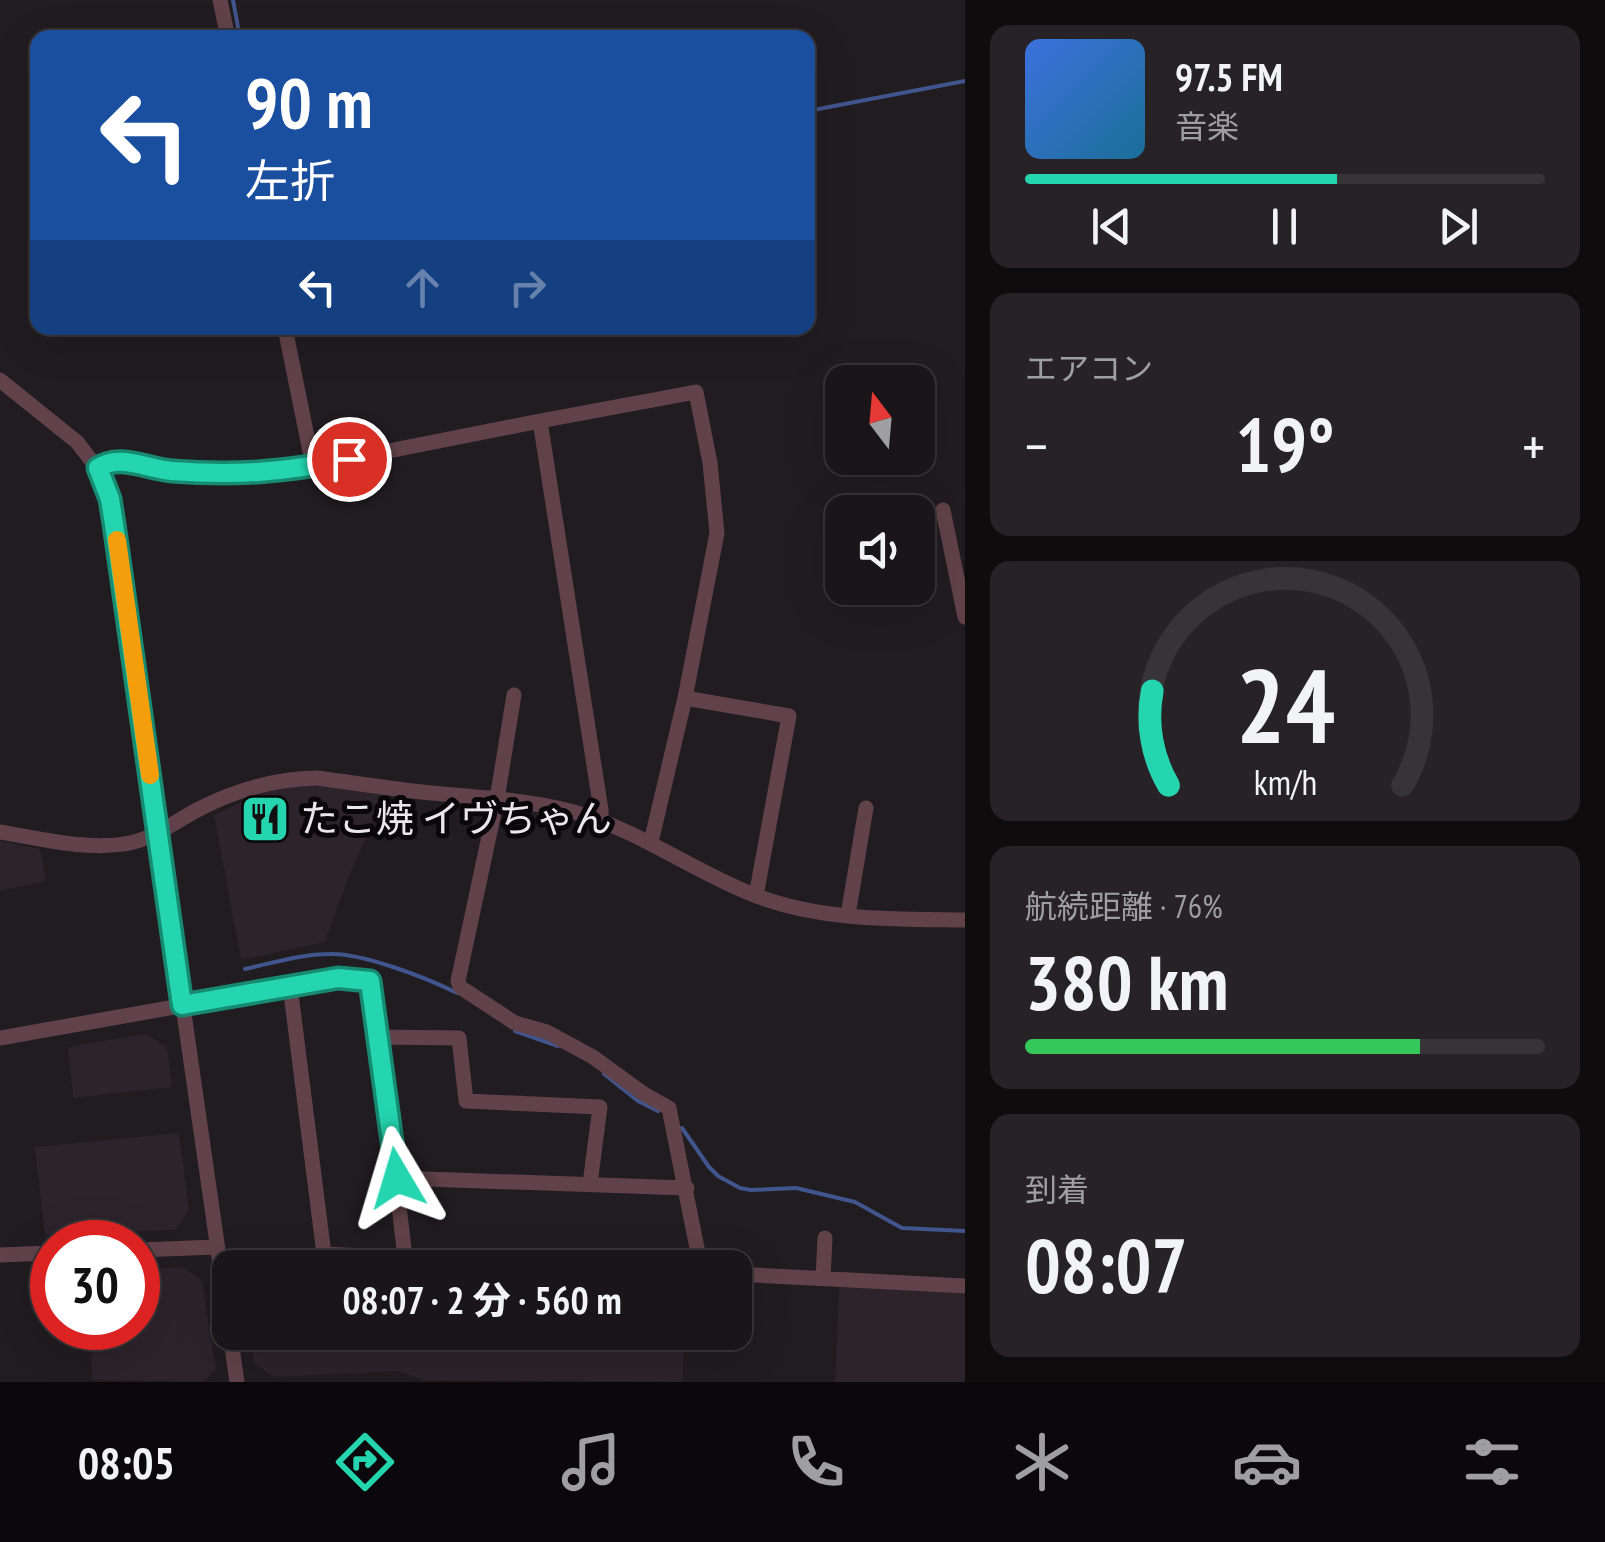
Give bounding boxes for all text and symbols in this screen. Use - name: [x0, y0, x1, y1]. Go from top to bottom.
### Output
- text: 97.5 FM: [1175, 52, 1283, 101]
- text: 90 m: [245, 57, 373, 147]
- icon: left: [80, 70, 210, 200]
- text: 音楽: [1175, 105, 1239, 147]
- text: 左折: [245, 151, 335, 209]
- icon: previous: [1084, 199, 1139, 254]
- icon: pause: [1257, 199, 1312, 254]
- icon: next: [1431, 199, 1486, 254]
- icon: left: [290, 260, 345, 315]
- icon: ahead: [395, 260, 450, 315]
- icon: right: [500, 260, 555, 315]
- text: エアコン: [1025, 347, 1153, 389]
- north arrow: [825, 365, 935, 475]
- map controls: [825, 365, 935, 605]
- text: 19°: [1235, 396, 1335, 493]
- text: −: [1025, 410, 1048, 481]
- text: +: [1522, 410, 1545, 481]
- pin: [307, 417, 392, 502]
- icon: arrive: [322, 432, 377, 487]
- button: sound: [825, 495, 935, 605]
- text: 24: [1235, 637, 1335, 772]
- text: km/h: [1253, 759, 1317, 805]
- restaurant icon: たこ焼 イヴちゃん: [239, 793, 291, 845]
- place label: たこ焼 イヴちゃん: [300, 793, 612, 842]
- text: 航続距離 · 76%: [1025, 885, 1223, 927]
- text: 380 km: [1025, 934, 1229, 1031]
- position arrow: [345, 1126, 449, 1230]
- text: 到着: [1025, 1168, 1089, 1210]
- text: 08:07: [1025, 1217, 1187, 1314]
- speed limit sign: 30: [30, 1220, 160, 1350]
- text: 08:07 · 2 分 · 560 m: [342, 1275, 622, 1324]
- icon: directions: [330, 1427, 400, 1497]
- icon: music: [556, 1427, 626, 1497]
- icon: phone: [781, 1427, 851, 1497]
- icon: climate: [1007, 1427, 1077, 1497]
- icon: car: [1232, 1427, 1302, 1497]
- icon: filters: [1457, 1427, 1527, 1497]
- text: 08:05: [78, 1433, 175, 1491]

